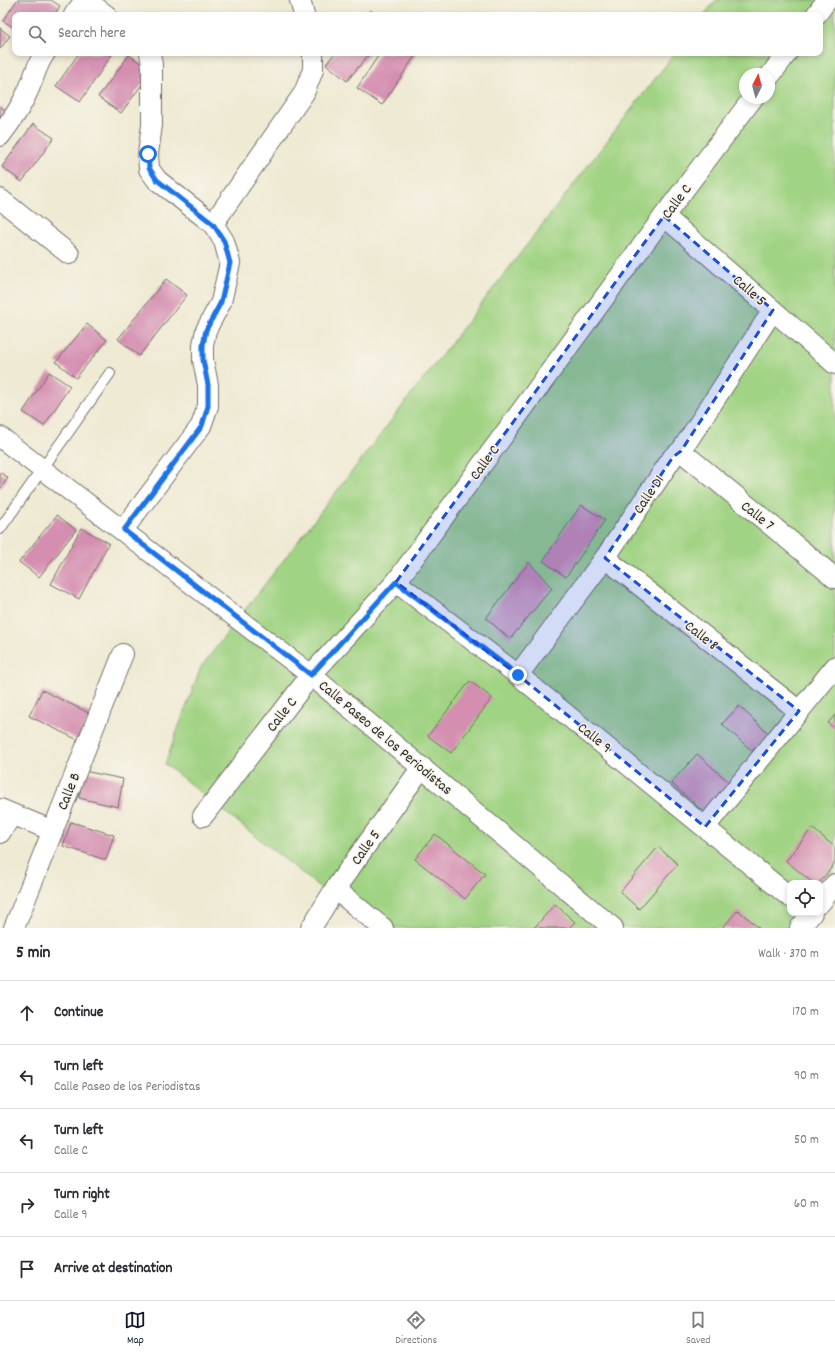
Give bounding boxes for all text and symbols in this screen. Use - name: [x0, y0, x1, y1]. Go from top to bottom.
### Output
- search box: [12, 12, 823, 56]
- icon: search: [26, 23, 48, 45]
- text: Search here: [58, 23, 126, 45]
- north arrow: [739, 68, 775, 104]
- route start: [139, 145, 157, 163]
- street label: Calle C: [657, 180, 698, 224]
- street label: Calle 5: [727, 271, 770, 312]
- street label: Calle C: [465, 441, 506, 485]
- street label: Calle D1: [629, 471, 671, 519]
- street label: Calle 7: [735, 496, 778, 537]
- street label: Calle 8: [679, 616, 722, 657]
- route end: [509, 666, 527, 684]
- street label: Calle Paseo de los Periodistas: [313, 676, 456, 801]
- street label: Calle C: [262, 693, 303, 737]
- street label: Calle 9: [572, 718, 616, 759]
- street label: Calle B: [52, 770, 87, 814]
- street label: Calle 5: [347, 826, 387, 870]
- map controls: [787, 880, 823, 916]
- button: locate: [787, 880, 823, 916]
- text: 5 min: [16, 942, 50, 966]
- text: Walk · 370 m: [758, 945, 819, 964]
- icon: ahead: [16, 1002, 38, 1024]
- text: Continue: [54, 1002, 103, 1024]
- text: 170 m: [792, 1003, 819, 1022]
- text: Turn left: [54, 1056, 103, 1078]
- icon: left: [16, 1066, 38, 1088]
- text: 90 m: [794, 1067, 819, 1086]
- text: Calle Paseo de los Periodistas: [54, 1078, 200, 1097]
- text: Turn left: [54, 1120, 103, 1142]
- icon: left: [16, 1130, 38, 1152]
- text: 50 m: [794, 1131, 819, 1150]
- text: Calle C: [54, 1142, 88, 1161]
- text: Turn right: [54, 1184, 110, 1206]
- icon: right: [16, 1194, 38, 1216]
- text: 60 m: [794, 1195, 819, 1214]
- text: Calle 9: [54, 1206, 87, 1225]
- icon: arrive: [16, 1258, 38, 1280]
- text: Arrive at destination: [54, 1258, 172, 1280]
- tab: Map: [124, 1309, 146, 1349]
- tab: Directions: [395, 1309, 437, 1349]
- tab: Saved: [686, 1309, 711, 1349]

